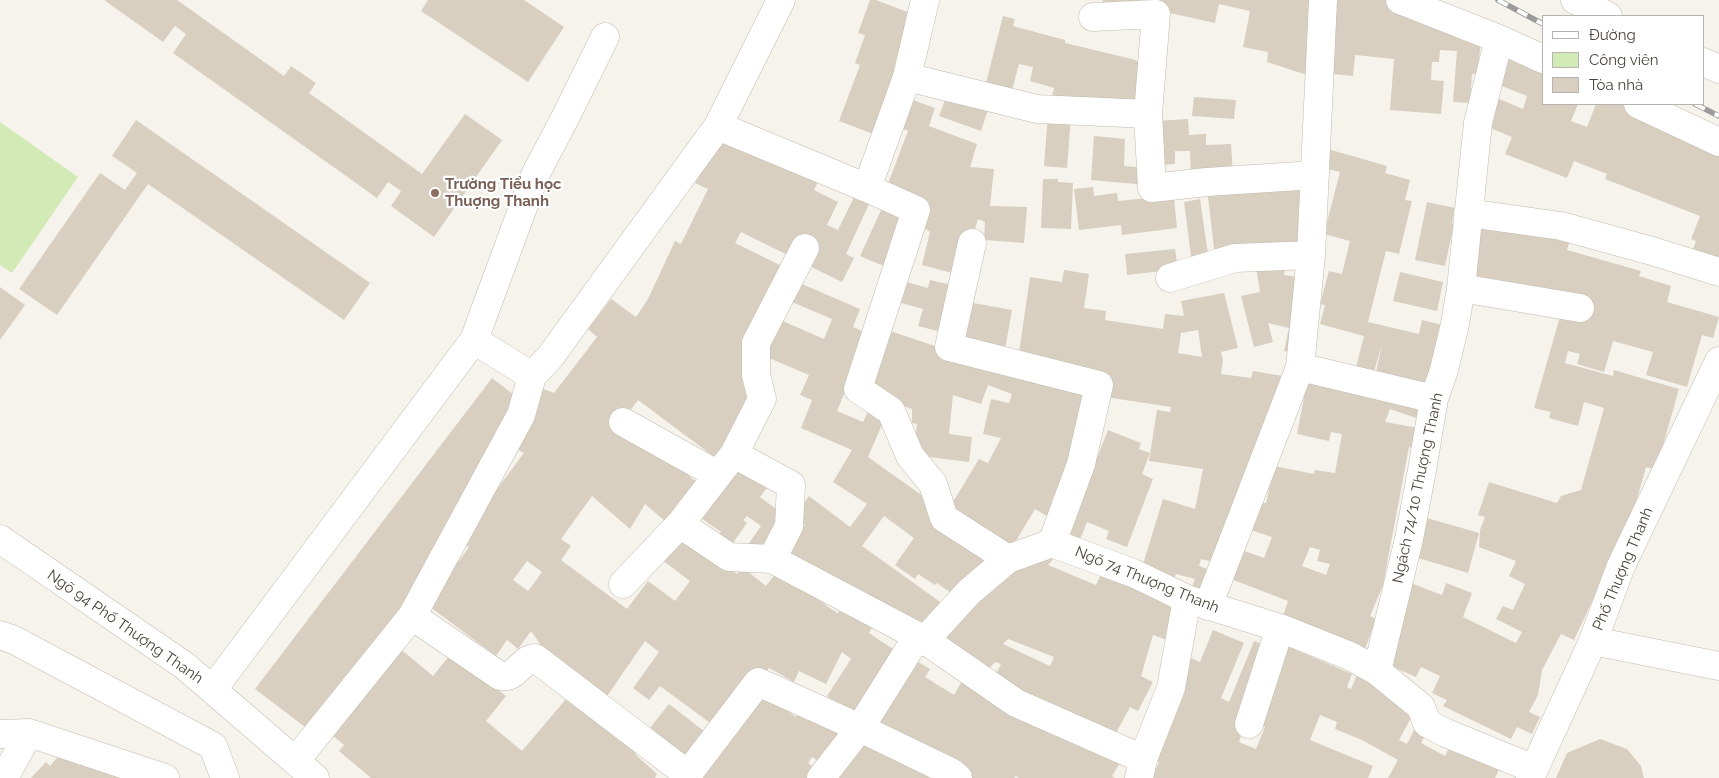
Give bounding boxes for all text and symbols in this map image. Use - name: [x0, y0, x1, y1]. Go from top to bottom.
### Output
- legend: [1542, 15, 1704, 105]
- text: Đường: [1589, 26, 1636, 44]
- text: Công viên: [1589, 51, 1658, 69]
- text: Tòa nhà: [1589, 76, 1643, 94]
- place label: Trường Tiểu học Thuợng Thanh: [445, 175, 561, 210]
- marker: Trường Tiểu học Thuợng Thanh: [429, 187, 441, 199]
- street label: Ngách 74/10 Thượng Thanh: [1389, 391, 1447, 585]
- street label: Phố Thượng Thanh: [1589, 505, 1657, 633]
- street label: Ngõ 74 Thượng Thanh: [1072, 543, 1222, 617]
- street label: Ngõ 94 Phố Thượng Thanh: [44, 566, 206, 688]

